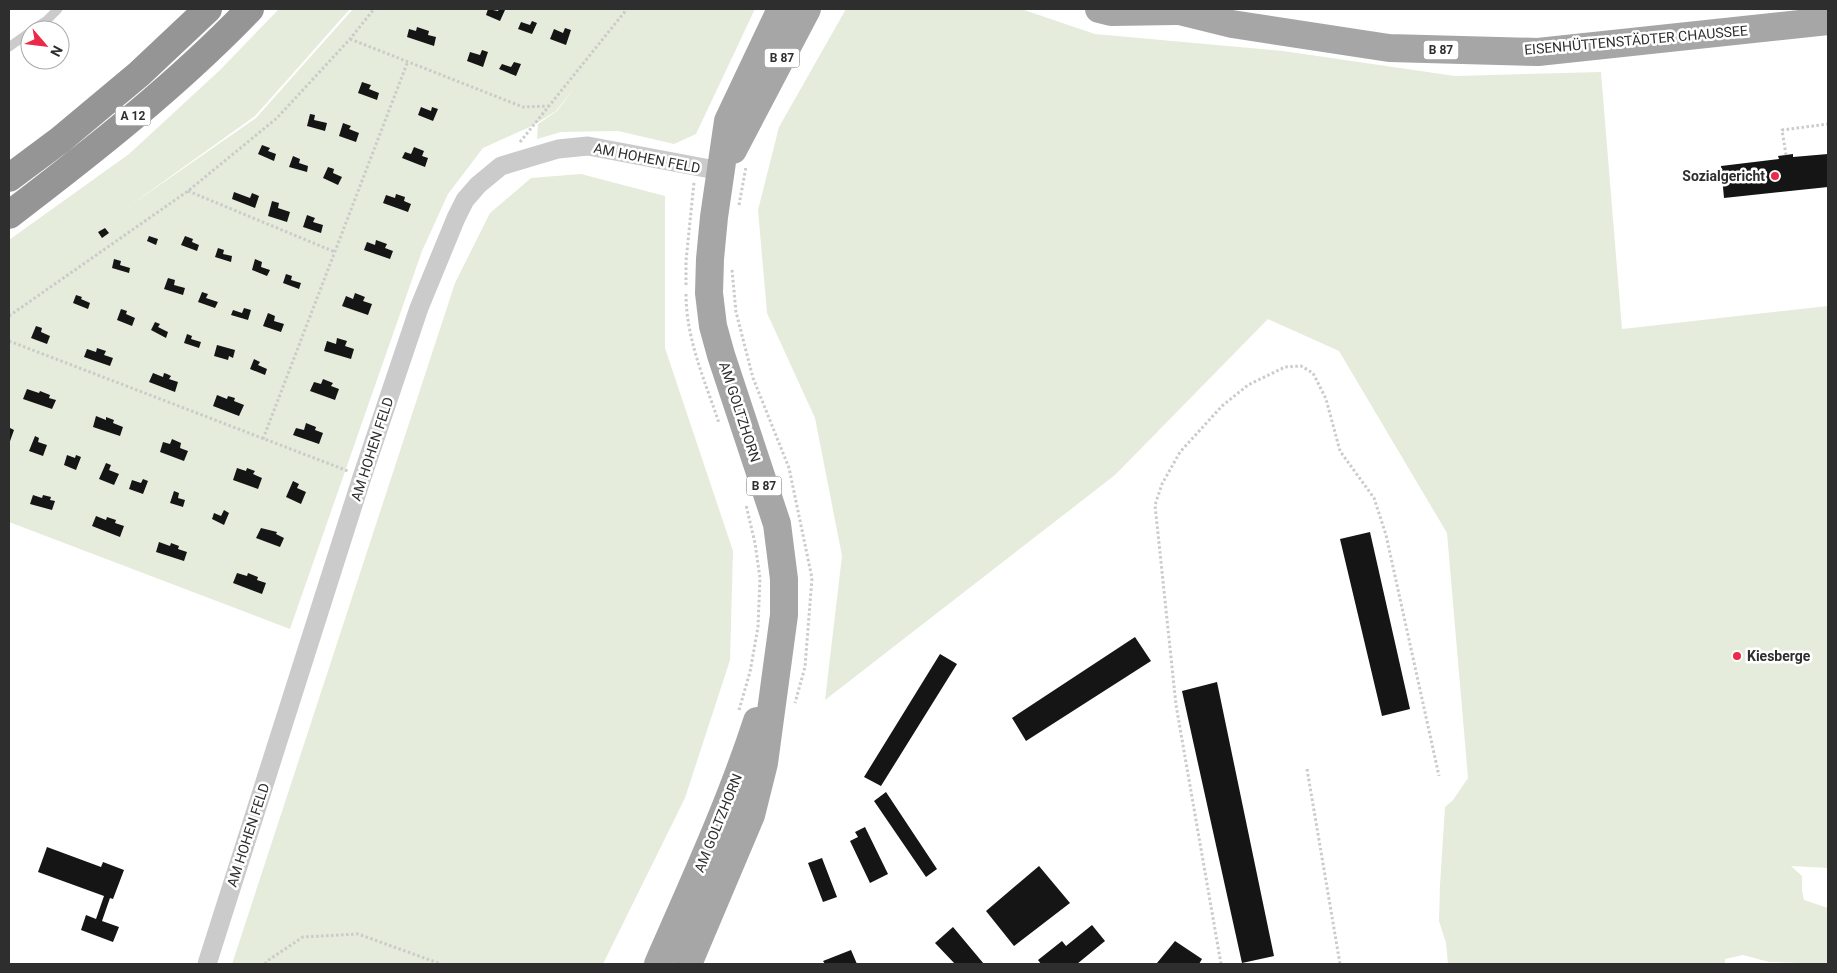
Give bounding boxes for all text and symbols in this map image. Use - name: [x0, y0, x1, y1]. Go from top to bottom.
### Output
- north arrow: [20, 20, 70, 70]
- street label: EISENHÜTTENSTÄDTER CHAUSSEE: [1524, 22, 1748, 58]
- road number: B 87: [1424, 40, 1458, 60]
- text: N: [47, 43, 66, 59]
- road number: B 87: [764, 48, 800, 68]
- road number: A 12: [116, 106, 150, 125]
- street label: AM HOHEN FELD: [592, 140, 702, 176]
- place label: Sozialgericht: [1682, 168, 1765, 184]
- marker: Sozialgericht: [1769, 170, 1781, 182]
- street label: AM GOLTZHORN: [716, 360, 764, 464]
- street label: AM HOHEN FELD: [348, 395, 396, 503]
- road number: B 87: [746, 476, 782, 496]
- place label: Kiesberge: [1747, 648, 1811, 664]
- marker: Kiesberge: [1731, 650, 1743, 662]
- street label: AM GOLTZHORN: [691, 771, 745, 875]
- street label: AM HOHEN FELD: [224, 781, 272, 889]

